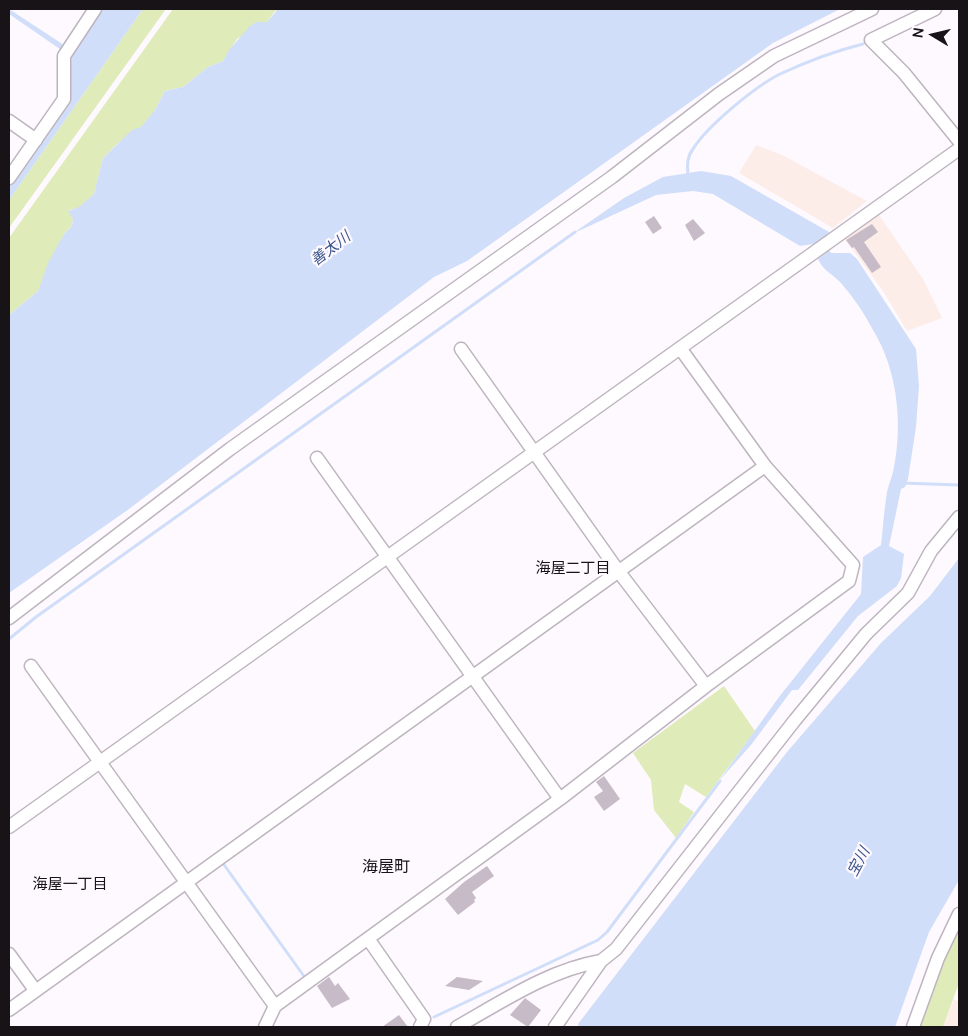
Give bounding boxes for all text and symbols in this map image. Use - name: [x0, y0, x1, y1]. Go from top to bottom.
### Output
- north arrow: [908, 10, 958, 60]
- text: N: [908, 26, 928, 39]
- water label: 善太川: [308, 228, 354, 270]
- district label: 海屋二丁目: [536, 560, 610, 578]
- water label: 宝川: [844, 845, 874, 879]
- district label: 海屋町: [362, 858, 410, 878]
- district label: 海屋一丁目: [33, 876, 107, 894]

